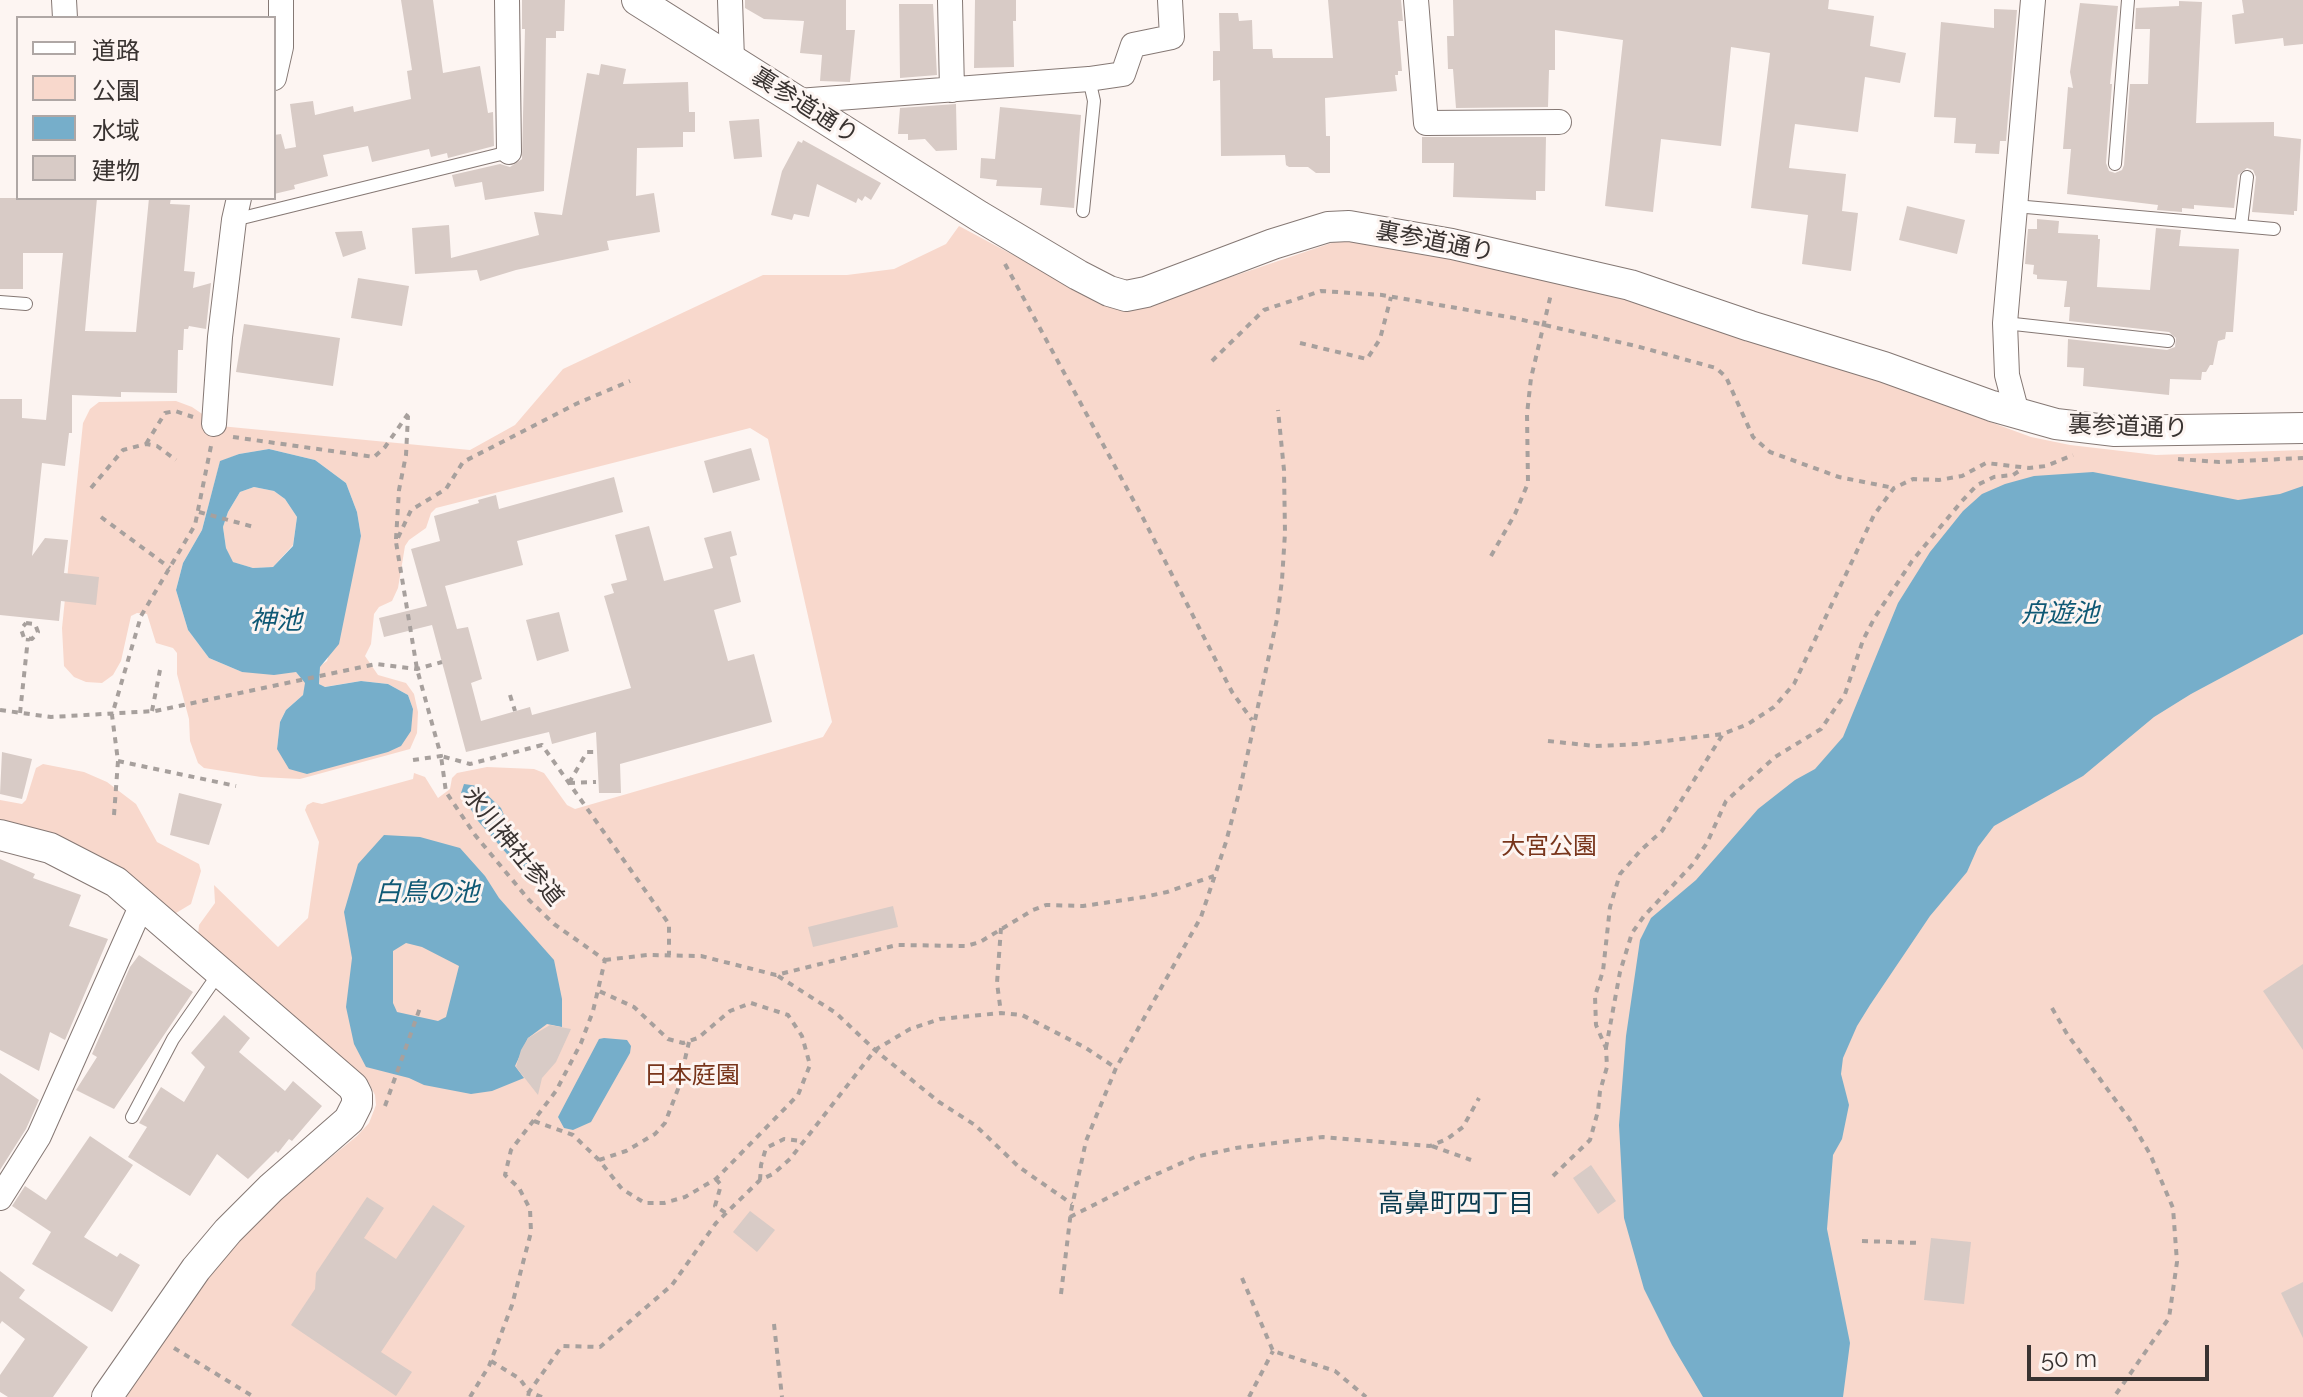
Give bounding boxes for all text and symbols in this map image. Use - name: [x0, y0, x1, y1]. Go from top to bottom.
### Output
- legend: [16, 16, 276, 200]
- text: 道路: [92, 36, 140, 65]
- street label: 裏参道通り: [746, 62, 864, 150]
- text: 公園: [92, 76, 140, 105]
- text: 水域: [92, 116, 140, 145]
- text: 建物: [92, 156, 140, 185]
- street label: 裏参道通り: [1373, 216, 1497, 268]
- street label: 裏参道通り: [2068, 411, 2188, 443]
- water label: 舟遊池: [2021, 598, 2099, 630]
- water label: 神池: [250, 605, 302, 637]
- street label: 氷川神社参道: [456, 782, 570, 912]
- park label: 大宮公園: [1501, 833, 1597, 861]
- water label: 白鳥の池: [375, 877, 479, 909]
- park label: 日本庭園: [644, 1062, 740, 1090]
- district label: 高鼻町四丁目: [1378, 1188, 1534, 1220]
- scale bar: [2031, 1329, 2213, 1379]
- text: 50 m: [2041, 1344, 2097, 1373]

